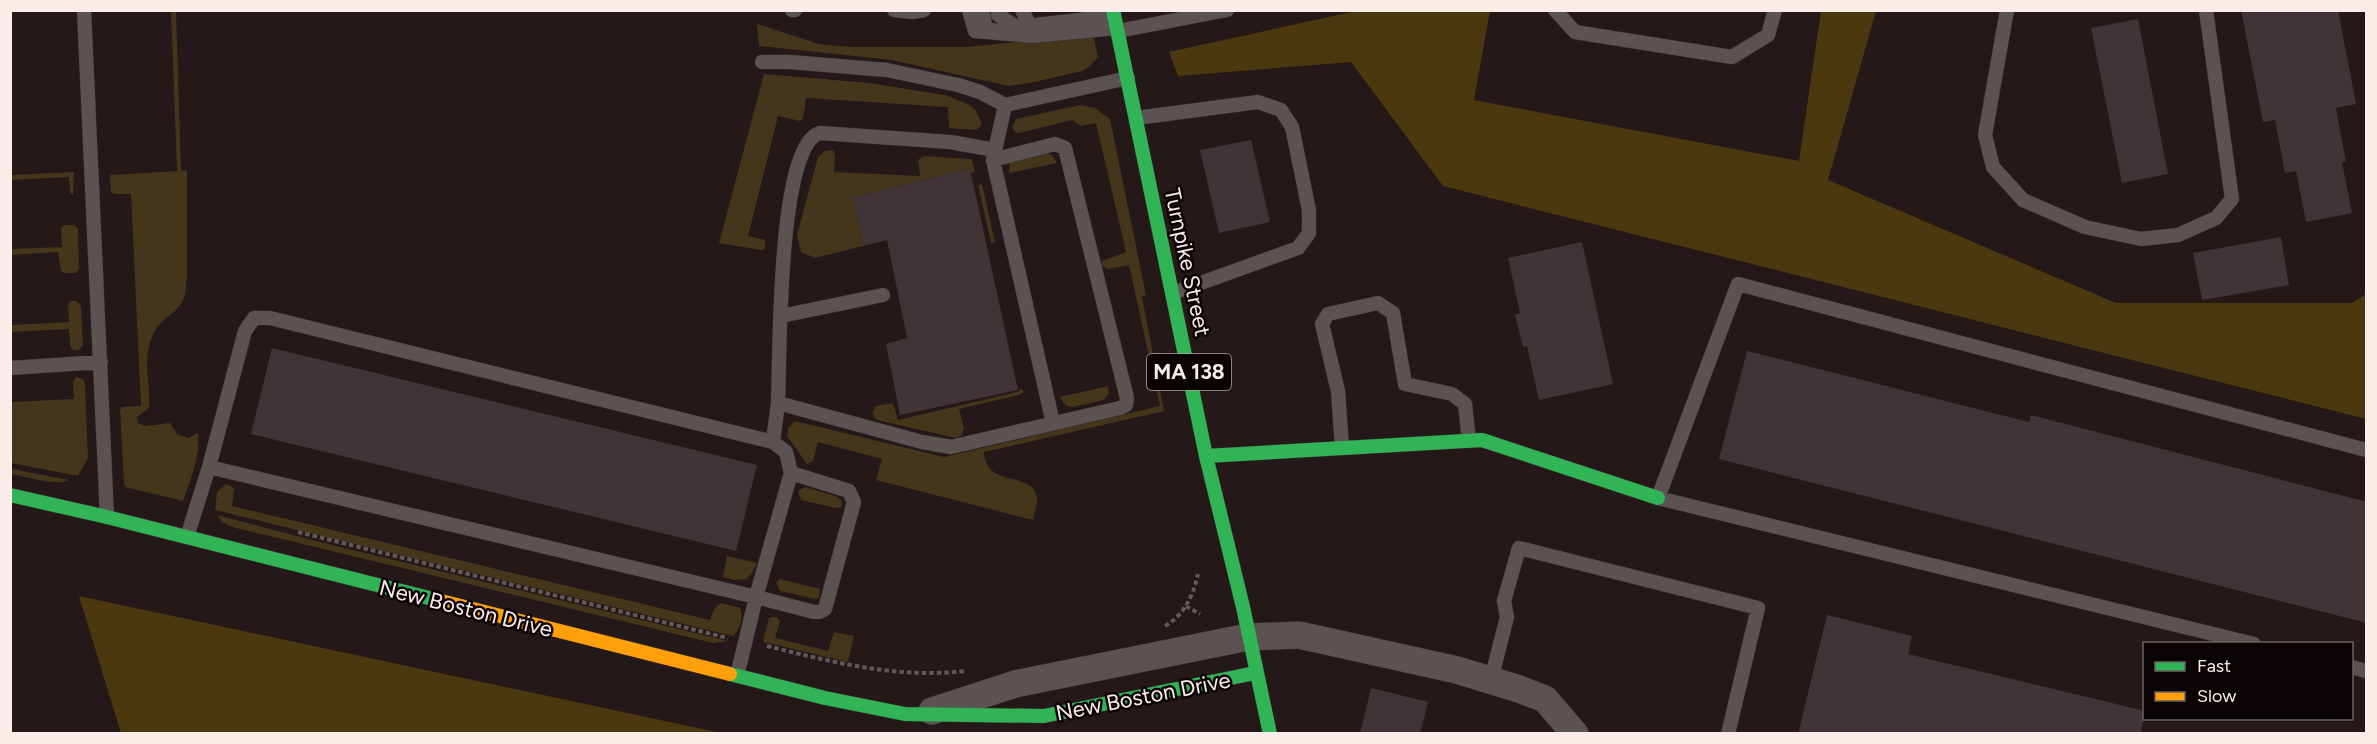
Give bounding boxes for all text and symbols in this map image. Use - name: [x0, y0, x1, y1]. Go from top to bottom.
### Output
- street label: Turnpike Street: [1159, 186, 1216, 339]
- road number: MA 138: [1147, 354, 1231, 390]
- street label: New Boston Drive: [376, 574, 555, 643]
- legend: [2143, 642, 2353, 720]
- text: Fast: [2197, 655, 2231, 677]
- street label: New Boston Drive: [1053, 666, 1233, 727]
- text: Slow: [2197, 685, 2236, 707]

